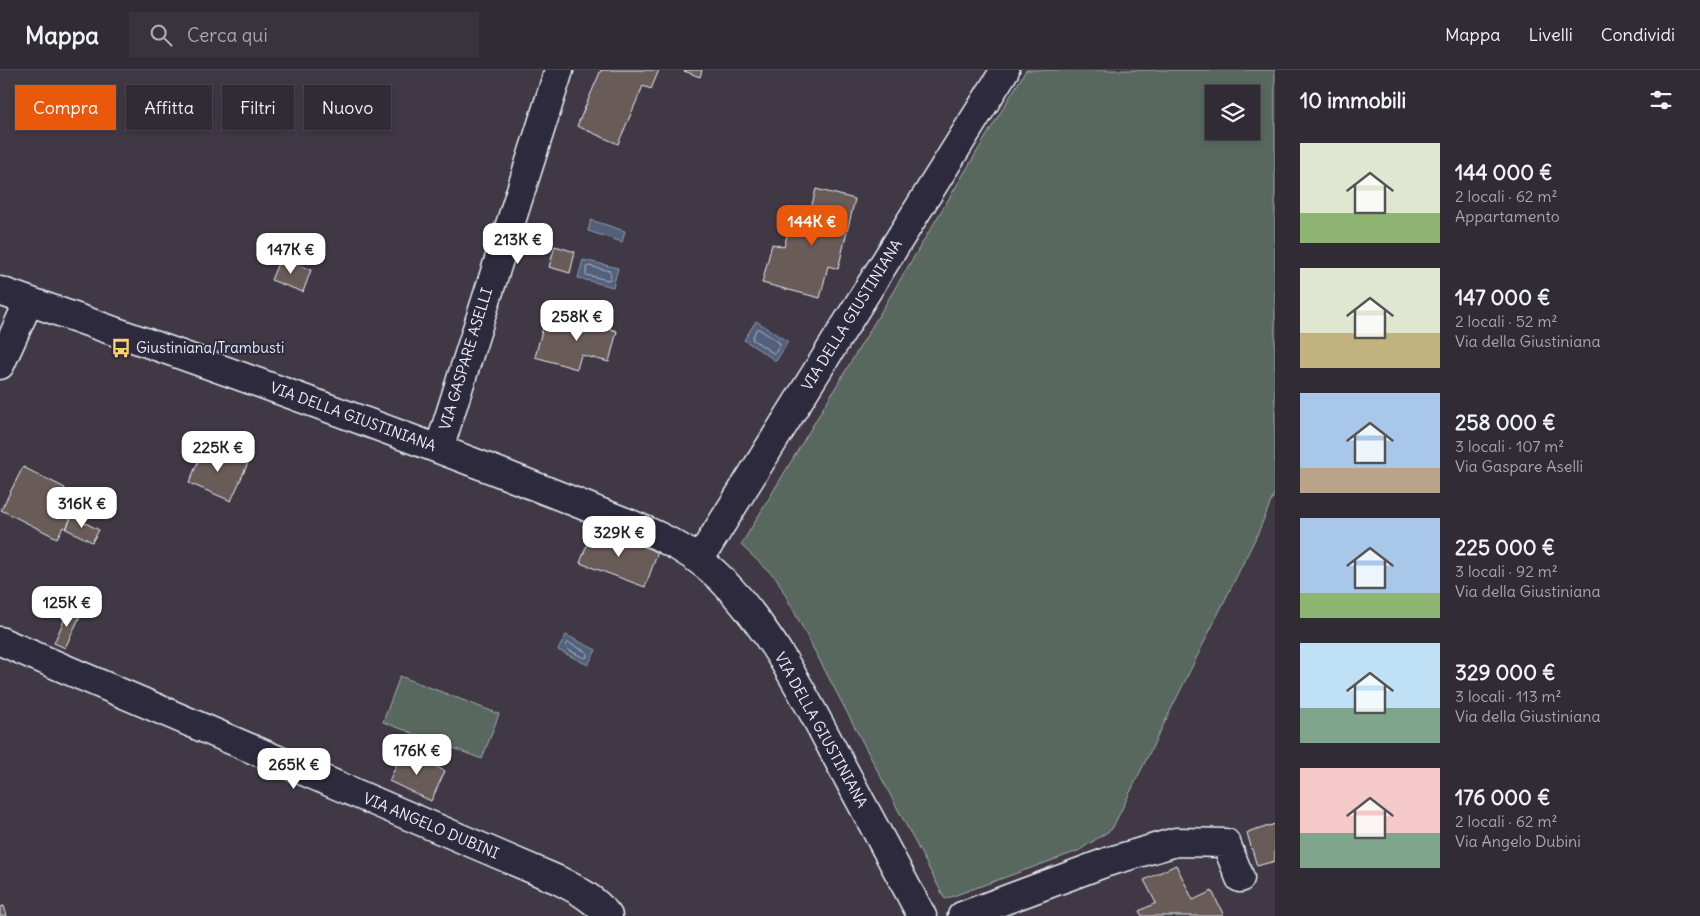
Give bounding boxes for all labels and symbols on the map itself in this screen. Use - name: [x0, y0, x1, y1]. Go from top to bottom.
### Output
- pin: 144K €: [771, 204, 853, 247]
- pin: 213K €: [477, 222, 559, 265]
- pin: 147K €: [250, 232, 332, 275]
- street label: VIA DELLA GIUSTINIANA: [797, 235, 906, 394]
- street label: VIA GASPARE ASELLI: [435, 285, 496, 432]
- pin: 258K €: [536, 300, 618, 342]
- bus stop icon: Giustiniana/Trambusti: [110, 337, 132, 359]
- place label: Giustiniana/Trambusti: [136, 338, 284, 357]
- street label: VIA DELLA GIUSTINIANA: [268, 378, 439, 456]
- pin: 225K €: [177, 430, 259, 473]
- pin: 316K €: [41, 486, 123, 529]
- pin: 329K €: [578, 516, 660, 558]
- pin: 125K €: [26, 586, 108, 628]
- street label: VIA DELLA GIUSTINIANA: [771, 649, 872, 811]
- pin: 176K €: [376, 734, 458, 776]
- pin: 265K €: [253, 748, 335, 790]
- street label: VIA ANGELO DUBINI: [361, 788, 502, 863]

